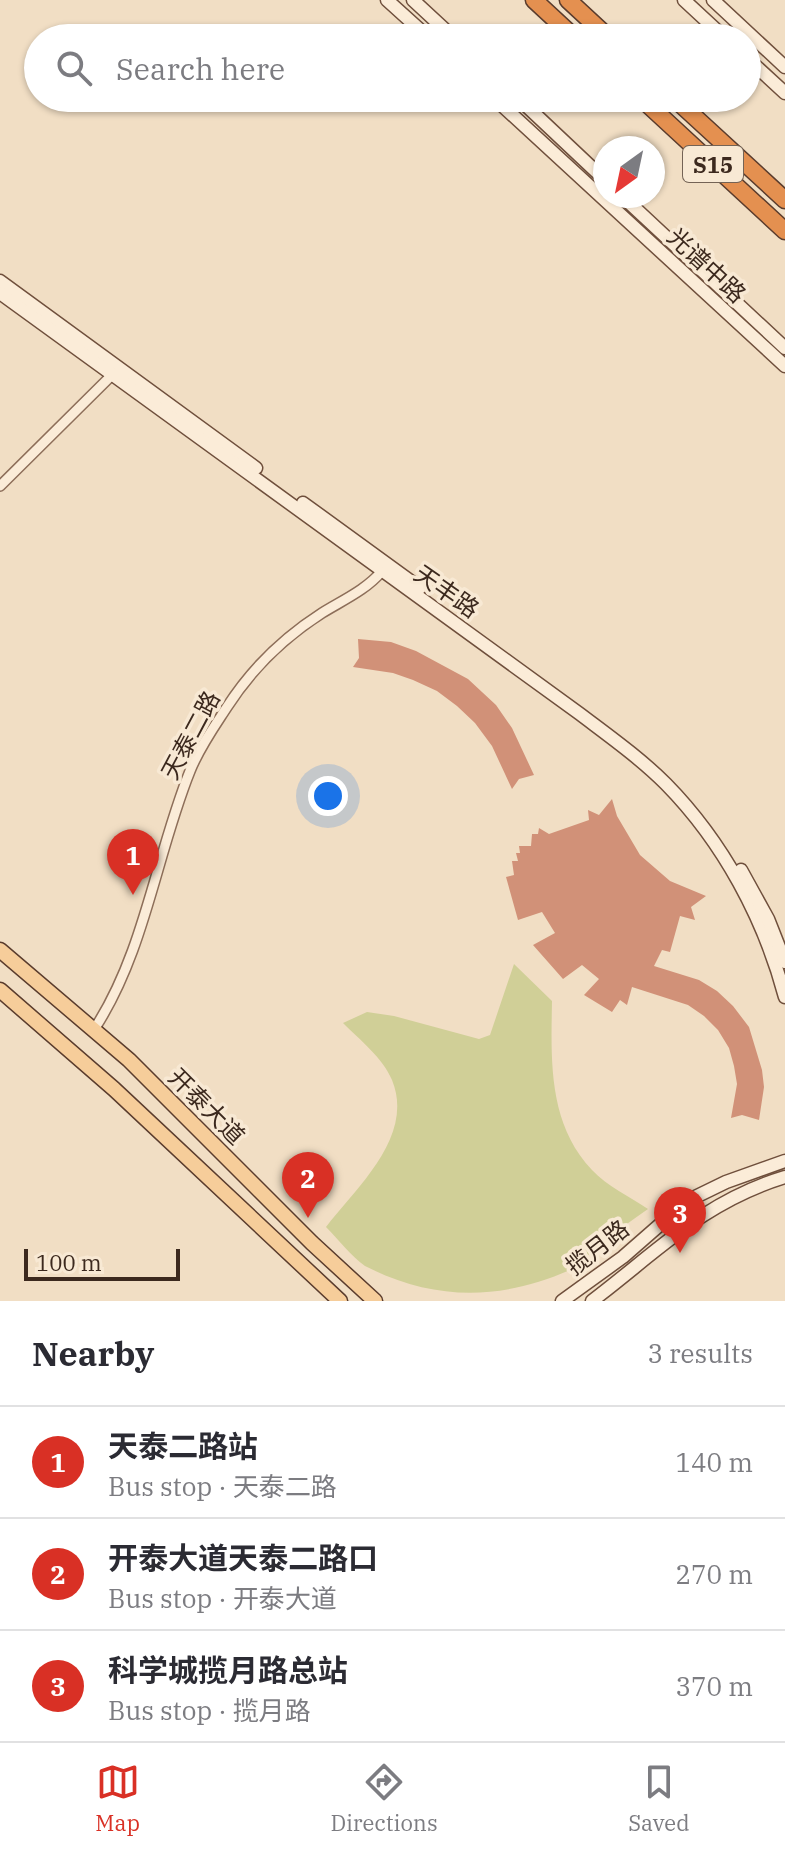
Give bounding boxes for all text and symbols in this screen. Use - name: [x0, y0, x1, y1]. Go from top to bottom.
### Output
- search box: [24, 24, 761, 112]
- icon: search: [52, 46, 96, 90]
- text: Search here: [116, 49, 285, 88]
- north arrow: [593, 136, 665, 208]
- road number: S15: [683, 146, 743, 182]
- street label: 光谱中路: [661, 221, 753, 309]
- street label: 天丰路: [408, 557, 486, 625]
- street label: 天泰二路: [153, 685, 227, 785]
- your location: [308, 776, 348, 816]
- pin: 1: [107, 829, 159, 895]
- street label: 开泰大道: [162, 1061, 252, 1151]
- pin: 2: [282, 1152, 334, 1218]
- pin: 3: [654, 1187, 706, 1253]
- street label: 揽月路: [559, 1212, 635, 1282]
- scale bar: [24, 1245, 180, 1281]
- text: 100 m: [36, 1248, 102, 1277]
- text: Nearby: [32, 1331, 154, 1375]
- text: 3 results: [647, 1336, 753, 1370]
- text: 天泰二路站: [108, 1426, 258, 1465]
- text: 1: [50, 1445, 66, 1479]
- text: 140 m: [675, 1445, 753, 1479]
- text: Bus stop · 天泰二路: [108, 1469, 337, 1503]
- text: 开泰大道天泰二路口: [108, 1538, 378, 1577]
- text: 2: [50, 1557, 66, 1591]
- text: 270 m: [675, 1557, 753, 1591]
- text: Bus stop · 开泰大道: [108, 1581, 337, 1615]
- text: 科学城揽月路总站: [108, 1650, 348, 1689]
- text: 3: [50, 1669, 66, 1703]
- text: 370 m: [675, 1669, 753, 1703]
- text: Bus stop · 揽月路: [108, 1693, 311, 1727]
- tab: Map: [95, 1760, 140, 1837]
- tab: Directions: [330, 1760, 438, 1837]
- tab: Saved: [628, 1760, 690, 1837]

